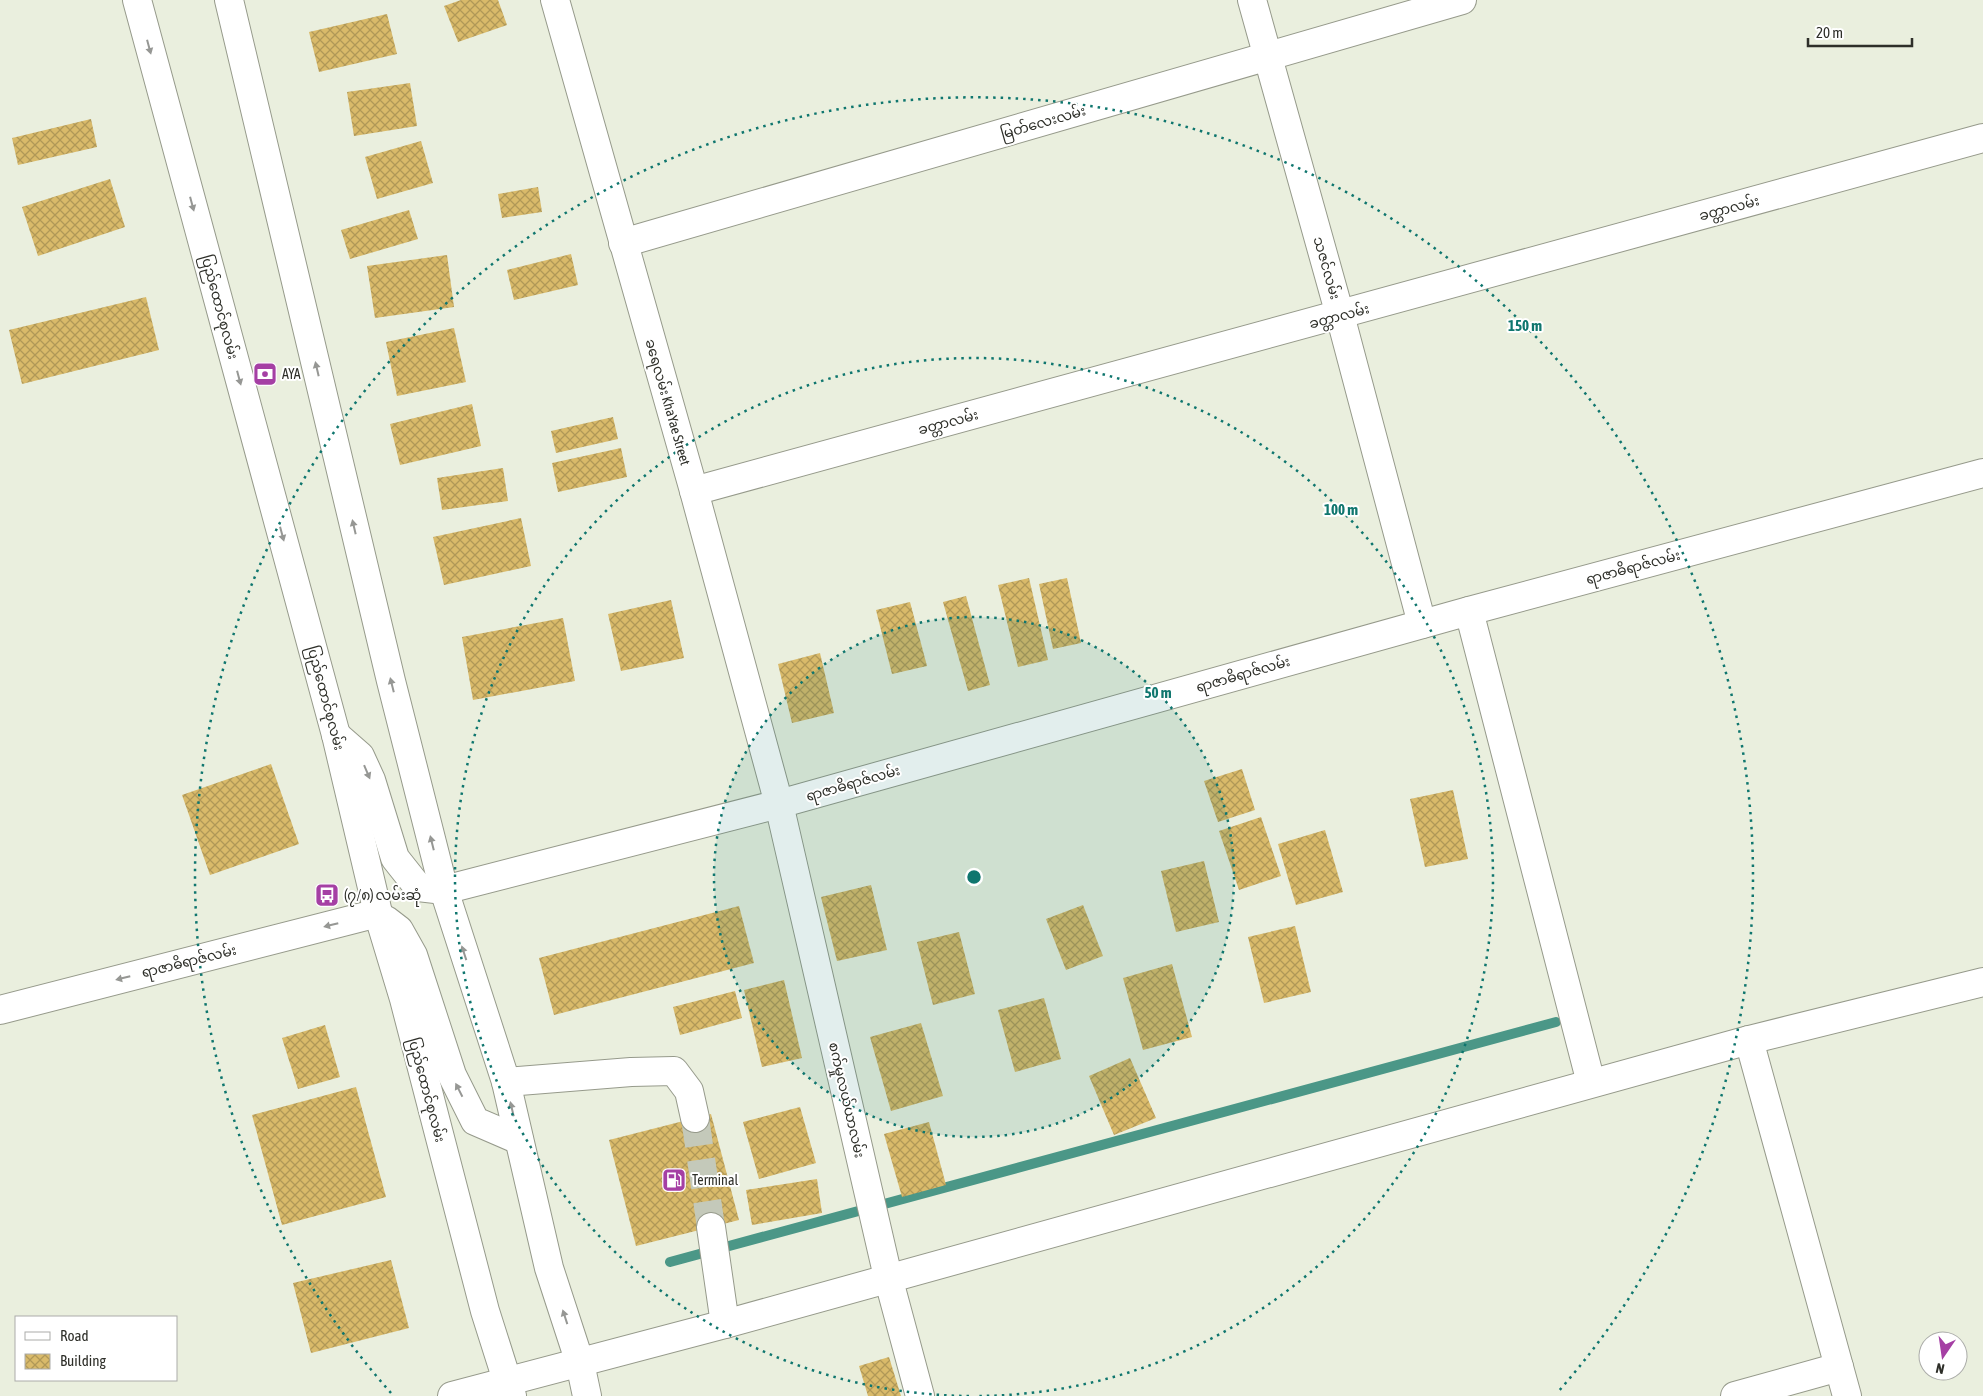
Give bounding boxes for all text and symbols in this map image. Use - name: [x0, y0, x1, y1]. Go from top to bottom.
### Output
- scale bar: [1808, 15, 1912, 47]
- text: 20 m: [1816, 24, 1843, 41]
- one-way arrow: [146, 40, 154, 55]
- street label: မြတ်လေးလမ်း: [998, 100, 1088, 146]
- street label: ခတ္တာလမ်း: [1697, 190, 1762, 228]
- one-way arrow: [188, 196, 196, 211]
- street label: သဇင်လမ်း: [1310, 234, 1346, 301]
- street label: ပြည်ထောင်စုလမ်း: [194, 252, 244, 362]
- street label: ခတ္တာလမ်း: [1307, 298, 1372, 336]
- text: 150 m: [1508, 317, 1542, 334]
- street label: ခရေလမ်း KhaYae Street: [638, 336, 696, 468]
- bank icon: AYA: [252, 361, 278, 387]
- one-way arrow: [313, 362, 321, 377]
- place label: AYA: [282, 366, 301, 382]
- one-way arrow: [235, 370, 243, 385]
- street label: ခတ္တာလမ်း: [916, 404, 981, 442]
- text: 100 m: [1324, 501, 1358, 518]
- one-way arrow: [350, 520, 358, 535]
- one-way arrow: [278, 527, 286, 542]
- street label: ရာဇာဓိရာဇ်လမ်း: [1584, 545, 1683, 591]
- street label: ပြည်ထောင်စုလမ်း: [300, 643, 350, 753]
- street label: ရာဇာဓိရာဇ်လမ်း: [1194, 651, 1293, 699]
- one-way arrow: [388, 678, 396, 693]
- text: 50 m: [1145, 684, 1172, 701]
- street label: ရာဇာဓိရာဇ်လမ်း: [804, 760, 903, 808]
- one-way arrow: [363, 765, 371, 780]
- one-way arrow: [428, 835, 436, 850]
- centre of rings: [965, 868, 983, 886]
- bus stop icon: (၇/၈) လမ်းဆုံ: [314, 882, 340, 908]
- place label: (၇/၈) လမ်းဆုံ: [344, 885, 422, 907]
- one-way arrow: [323, 921, 338, 929]
- street label: ရာဇာဓိရာဇ်လမ်း: [139, 940, 239, 984]
- one-way arrow: [460, 946, 468, 961]
- one-way arrow: [115, 974, 130, 982]
- street label: ပြည်ထောင်စုလမ်း: [401, 1035, 451, 1145]
- street label: စက်မှုလယ်ယာလမ်း: [822, 1040, 870, 1160]
- one-way arrow: [455, 1082, 463, 1097]
- one-way arrow: [508, 1101, 516, 1116]
- fuel station icon: Terminal: [661, 1167, 687, 1193]
- place label: Terminal: [692, 1172, 738, 1188]
- one-way arrow: [560, 1309, 568, 1324]
- legend: [15, 1316, 178, 1381]
- text: Road: [60, 1327, 89, 1344]
- north arrow: [1918, 1331, 1968, 1381]
- text: Building: [60, 1352, 106, 1369]
- text: N: [1934, 1360, 1946, 1377]

